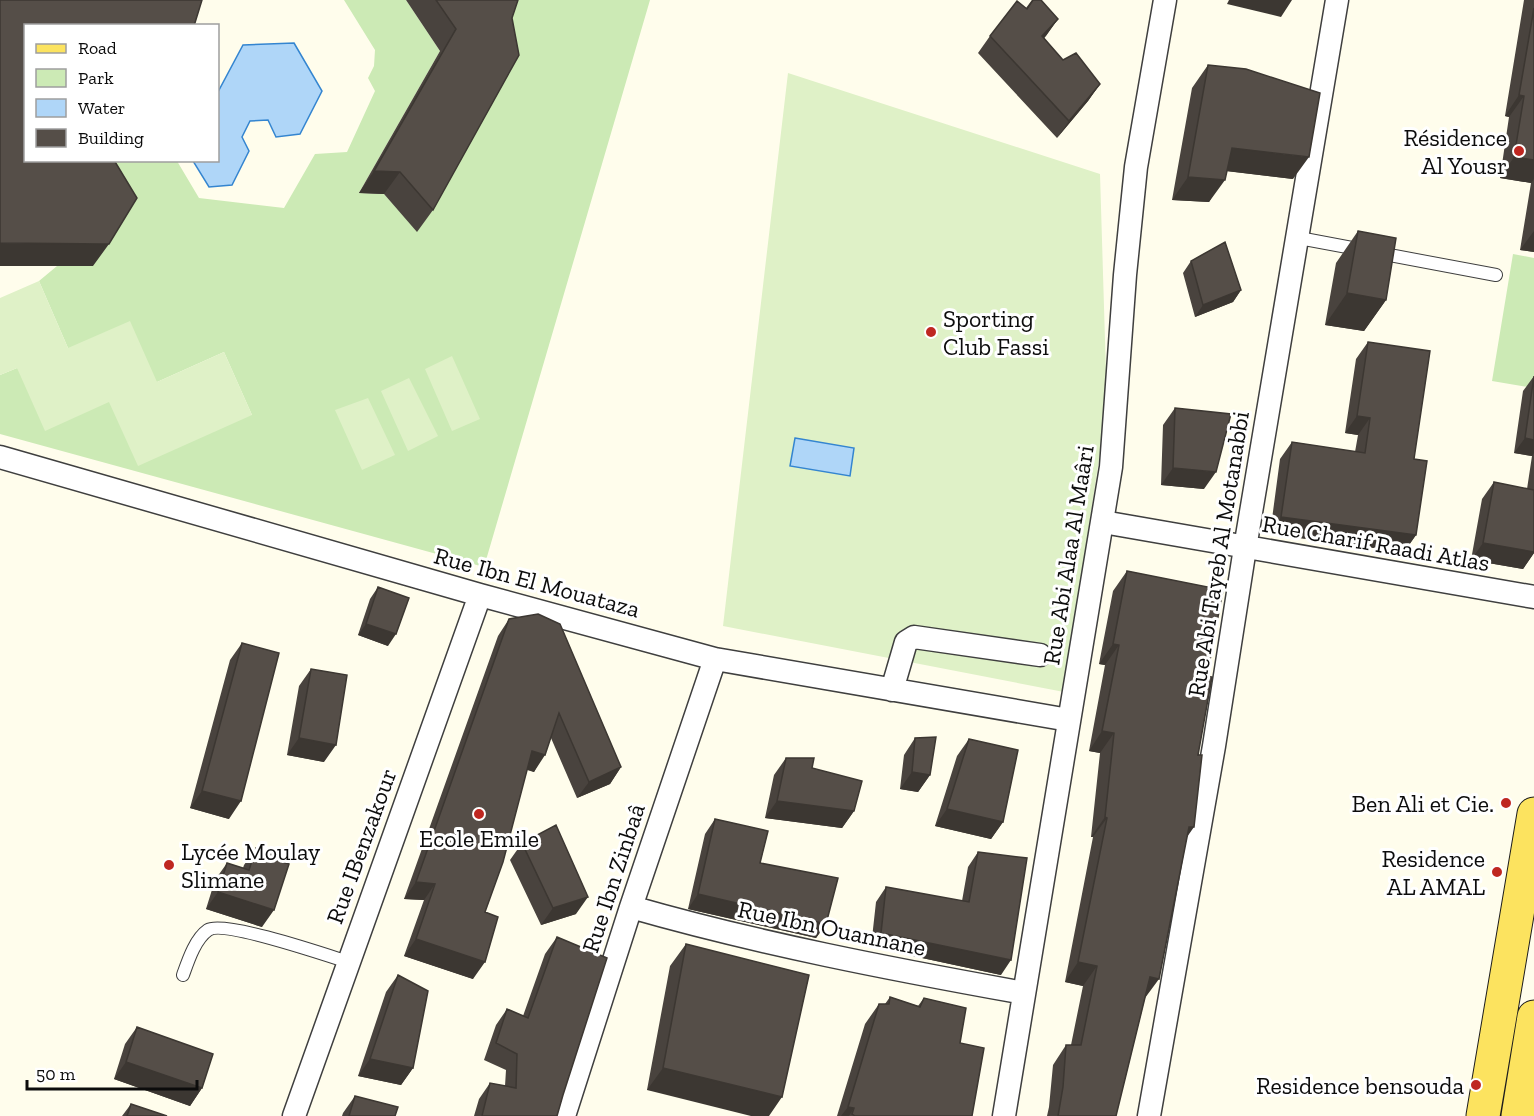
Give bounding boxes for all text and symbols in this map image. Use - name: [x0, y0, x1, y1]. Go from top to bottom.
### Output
- legend: [24, 24, 219, 162]
- text: Road: [78, 37, 117, 59]
- text: Park: [78, 67, 114, 89]
- text: Water: [78, 97, 125, 119]
- place label: Résidence Al Yousr: [1403, 123, 1507, 180]
- text: Building: [78, 127, 144, 149]
- marker: Résidence Al Yousr: [1512, 144, 1526, 158]
- place label: Sporting Club Fassi: [943, 304, 1049, 361]
- marker: Sporting Club Fassi: [924, 325, 938, 339]
- street label: Rue Abi Tayeb Al Motanabbi: [1181, 409, 1255, 699]
- street label: Rue Abi Alaa Al Maâri: [1036, 443, 1100, 667]
- street label: Rue Charif Raadi Atlas: [1260, 509, 1492, 577]
- street label: Rue Ibn El Mouataza: [431, 541, 643, 624]
- street label: Rue IBenzakour: [320, 764, 402, 928]
- place label: Ben Ali et Cie.: [1351, 789, 1494, 818]
- marker: Ben Ali et Cie.: [1499, 796, 1513, 810]
- street label: Rue Ibn Zinbaâ: [575, 799, 651, 956]
- marker: Ecole Emile: [472, 807, 486, 821]
- place label: Ecole Emile: [419, 824, 539, 853]
- place label: Lycée Moulay Slimane: [181, 837, 321, 894]
- place label: Residence AL AMAL: [1381, 844, 1485, 901]
- marker: Lycée Moulay Slimane: [162, 858, 176, 872]
- marker: Residence AL AMAL: [1490, 865, 1504, 879]
- street label: Rue Ibn Ouannane: [735, 894, 929, 962]
- scale bar: [27, 1053, 196, 1091]
- text: 50 m: [36, 1063, 76, 1085]
- place label: Residence bensouda: [1256, 1071, 1464, 1100]
- marker: Residence bensouda: [1469, 1078, 1483, 1092]

